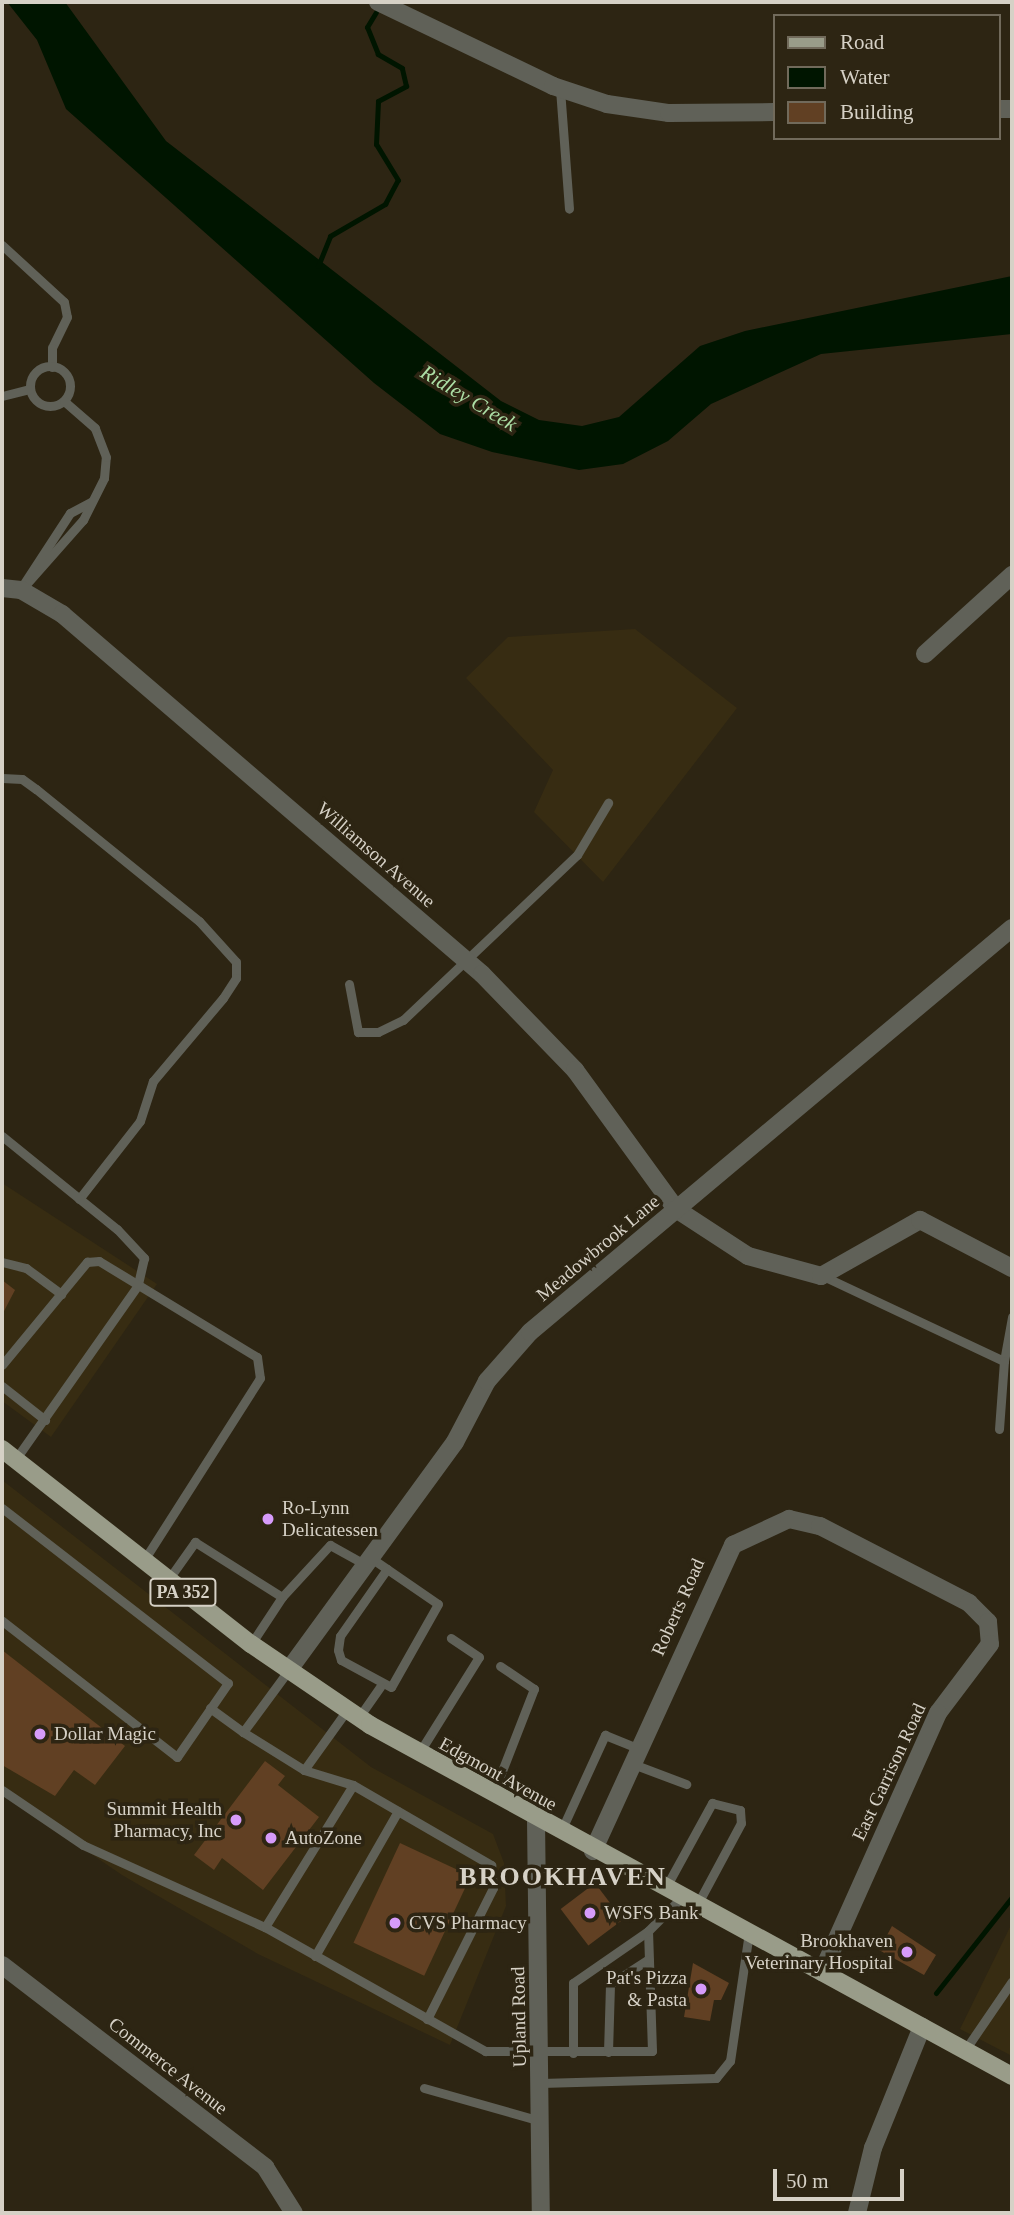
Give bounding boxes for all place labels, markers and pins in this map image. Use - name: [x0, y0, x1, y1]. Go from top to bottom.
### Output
- place label: Ro-Lynn Delicatessen: [282, 1497, 378, 1541]
- marker: Ro-Lynn Delicatessen: [260, 1511, 276, 1527]
- place label: Dollar Magic: [54, 1723, 156, 1745]
- marker: Dollar Magic: [32, 1726, 48, 1742]
- place label: Summit Health Pharmacy, Inc: [106, 1798, 222, 1842]
- marker: Summit Health Pharmacy, Inc: [228, 1812, 244, 1828]
- place label: AutoZone: [285, 1827, 362, 1849]
- marker: AutoZone: [263, 1830, 279, 1846]
- place label: WSFS Bank: [604, 1902, 698, 1924]
- marker: WSFS Bank: [582, 1905, 598, 1921]
- place label: CVS Pharmacy: [409, 1912, 527, 1934]
- marker: CVS Pharmacy: [387, 1915, 403, 1931]
- place label: Brookhaven Veterinary Hospital: [745, 1930, 893, 1974]
- marker: Brookhaven Veterinary Hospital: [899, 1944, 915, 1960]
- place label: Pat's Pizza & Pasta: [606, 1967, 687, 2011]
- marker: Pat's Pizza & Pasta: [693, 1981, 709, 1997]

